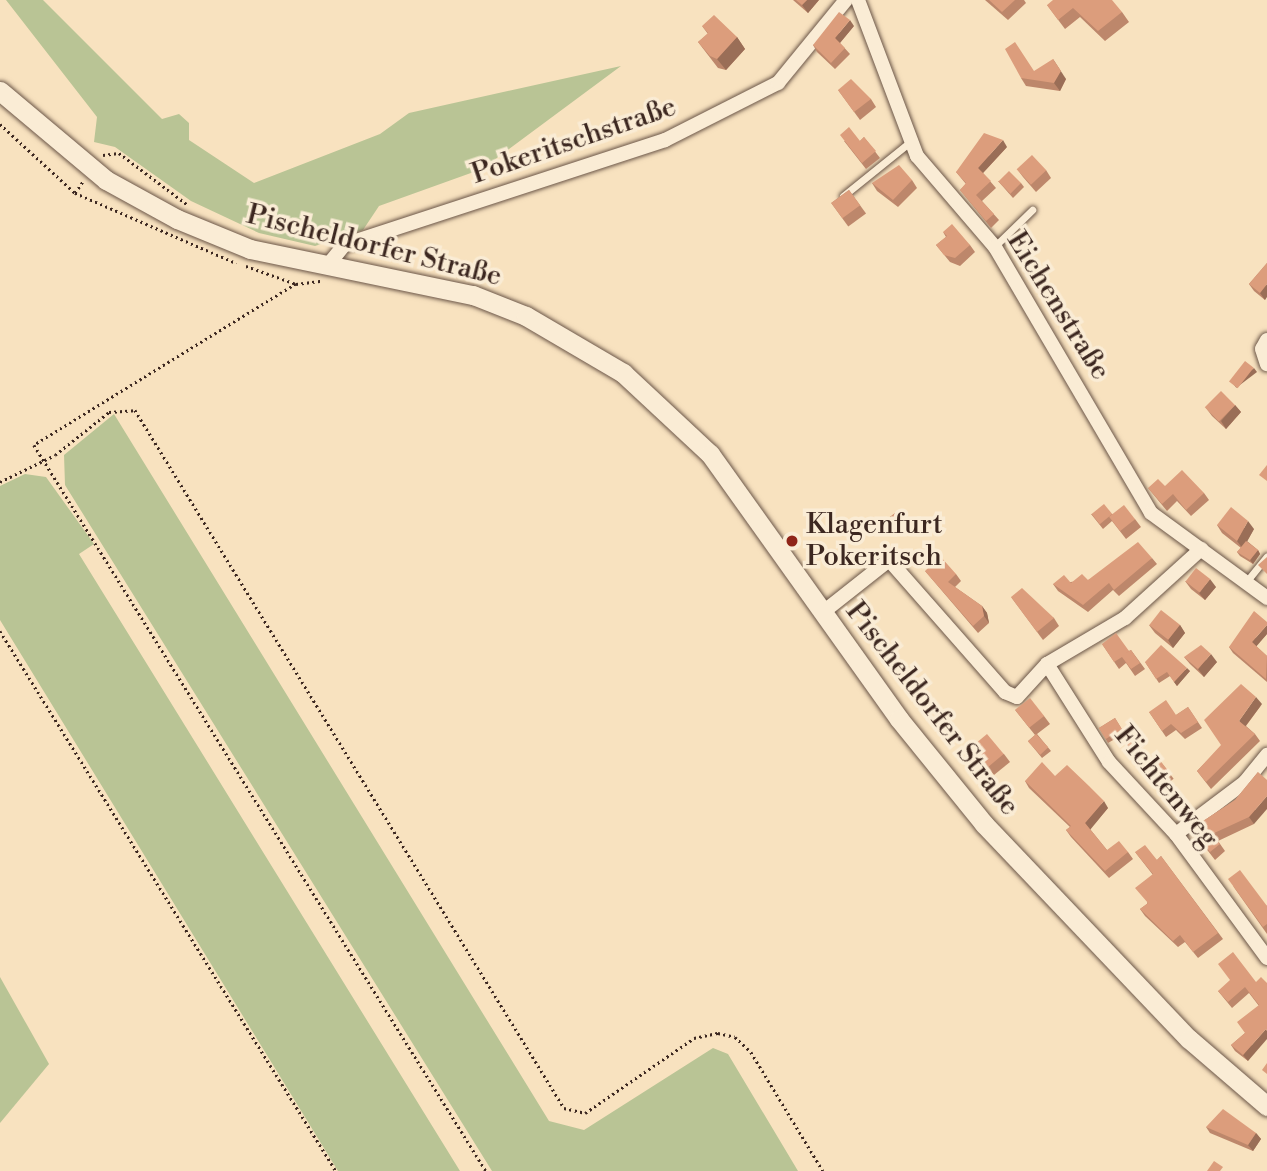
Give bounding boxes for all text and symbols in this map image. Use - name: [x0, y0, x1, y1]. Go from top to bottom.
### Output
- street label: Pokeritschstraße: [467, 90, 681, 192]
- street label: Pischeldorfer Straße: [243, 198, 505, 294]
- street label: Eichenstraße: [999, 226, 1117, 386]
- place label: Klagenfurt Pokeritsch: [806, 508, 943, 574]
- marker: Klagenfurt Pokeritsch: [784, 533, 800, 549]
- street label: Pischeldorfer Straße: [838, 596, 1026, 822]
- street label: Fichtenweg: [1107, 720, 1225, 854]

